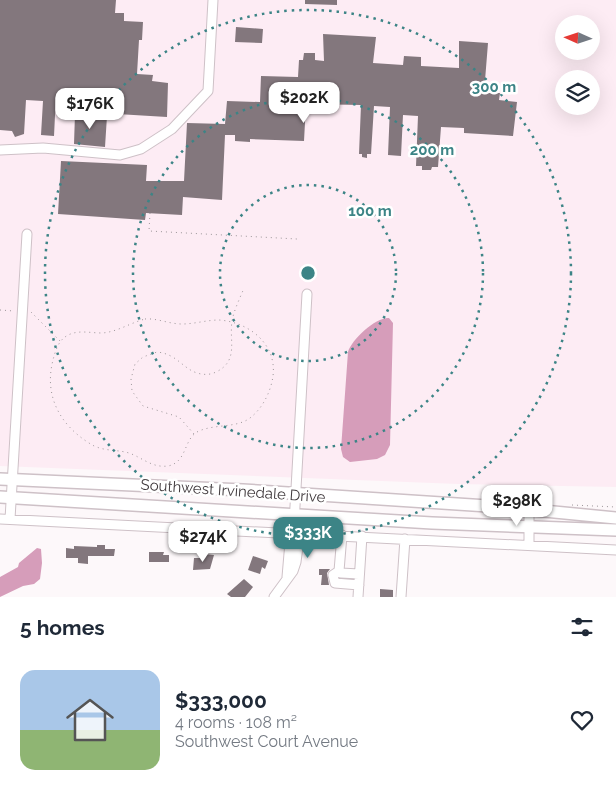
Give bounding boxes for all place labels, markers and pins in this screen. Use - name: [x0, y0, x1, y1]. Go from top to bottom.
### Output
- pin: $202K: [269, 82, 339, 124]
- pin: $176K: [55, 88, 125, 130]
- centre of rings: [299, 264, 317, 282]
- pin: $298K: [482, 484, 552, 527]
- pin: $333K: [273, 516, 343, 559]
- pin: $274K: [168, 520, 238, 563]

